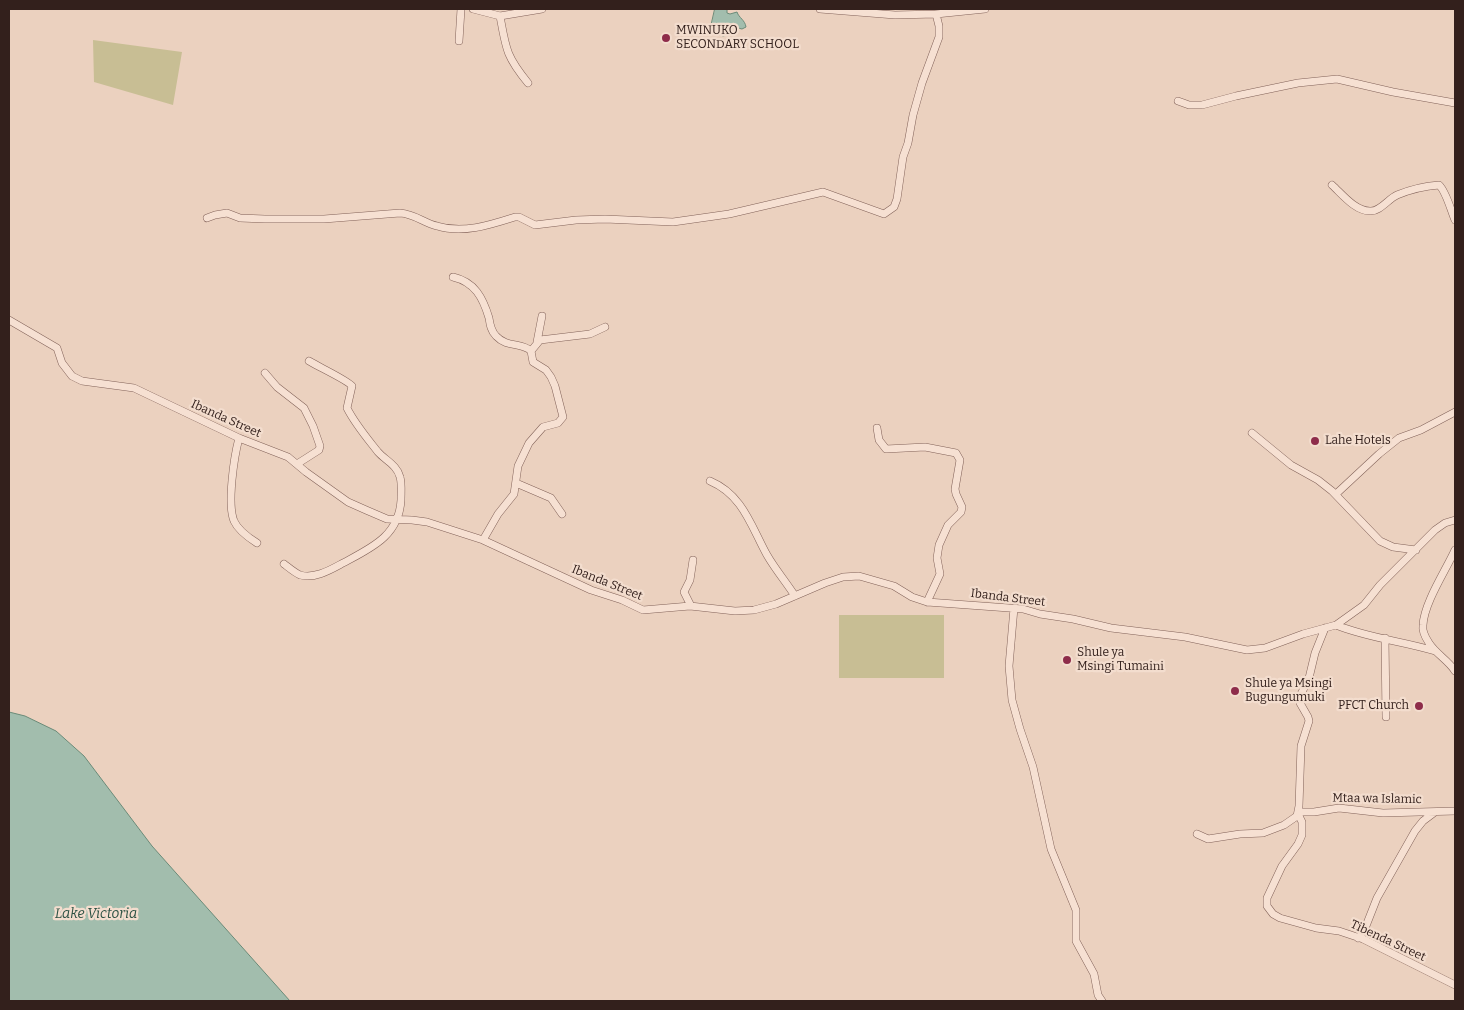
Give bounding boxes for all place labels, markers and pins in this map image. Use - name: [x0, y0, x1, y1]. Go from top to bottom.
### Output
- place label: MWINUKO SECONDARY SCHOOL: [676, 24, 799, 52]
- marker: MWINUKO SECONDARY SCHOOL: [660, 32, 672, 44]
- place label: Lahe Hotels: [1325, 434, 1391, 448]
- marker: Lahe Hotels: [1309, 435, 1321, 447]
- place label: Shule ya Msingi Tumaini: [1077, 646, 1164, 674]
- marker: Shule ya Msingi Tumaini: [1061, 654, 1073, 666]
- place label: Shule ya Msingi Bugungumuki: [1245, 677, 1332, 705]
- marker: Shule ya Msingi Bugungumuki: [1229, 685, 1241, 697]
- place label: PFCT Church: [1338, 699, 1409, 713]
- marker: PFCT Church: [1413, 700, 1425, 712]

